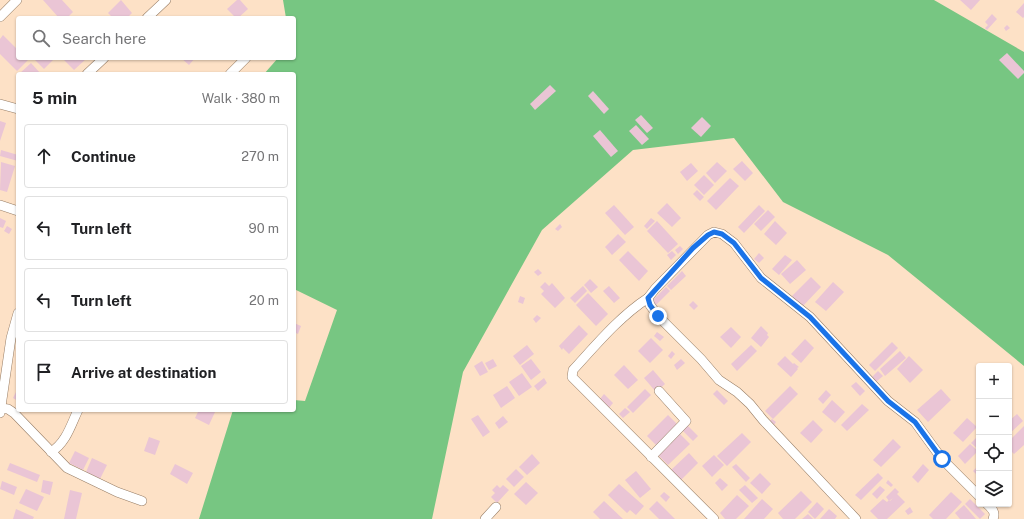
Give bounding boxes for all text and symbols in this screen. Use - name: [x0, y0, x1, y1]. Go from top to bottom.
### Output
- search box: [16, 16, 296, 60]
- icon: search: [30, 27, 52, 49]
- text: Search here: [62, 30, 146, 47]
- text: 5 min: [32, 88, 77, 108]
- text: Walk · 380 m: [202, 91, 280, 106]
- icon: ahead: [33, 145, 55, 167]
- text: Continue: [71, 148, 136, 165]
- text: 270 m: [241, 149, 279, 164]
- icon: left: [33, 217, 55, 239]
- text: Turn left: [71, 220, 132, 237]
- text: 90 m: [249, 221, 279, 236]
- icon: left: [33, 289, 55, 311]
- text: Turn left: [71, 292, 132, 309]
- text: 20 m: [249, 293, 279, 308]
- route end: [649, 307, 667, 325]
- icon: arrive: [33, 361, 55, 383]
- map controls: [976, 363, 1012, 507]
- button: +: [976, 363, 1012, 399]
- text: Arrive at destination: [71, 364, 216, 381]
- button: −: [976, 399, 1012, 435]
- button: locate: [976, 435, 1012, 471]
- route start: [933, 450, 951, 468]
- button: layers: [976, 471, 1012, 507]

